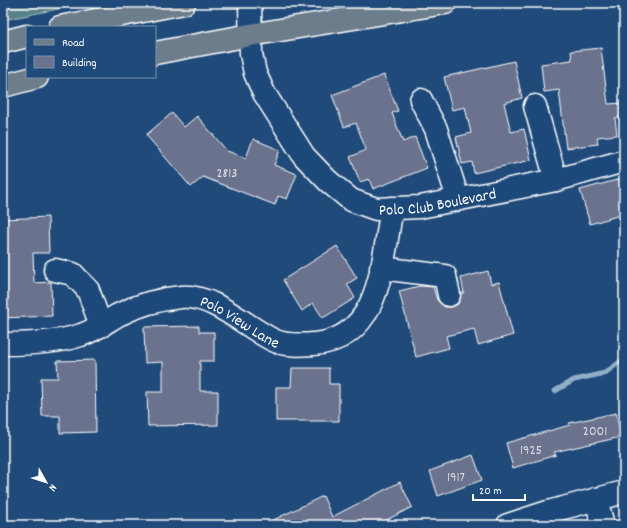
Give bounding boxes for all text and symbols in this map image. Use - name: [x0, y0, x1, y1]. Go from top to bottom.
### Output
- legend: [26, 26, 156, 78]
- text: Road: [62, 35, 84, 52]
- text: Building: [62, 55, 97, 72]
- house number: 2813: [216, 164, 238, 184]
- street label: Polo Club Boulevard: [378, 183, 498, 223]
- street label: Polo View Lane: [197, 291, 282, 356]
- house number: 2001: [583, 422, 607, 442]
- house number: 1925: [520, 441, 542, 461]
- north arrow: [26, 462, 66, 502]
- house number: 1917: [447, 468, 465, 488]
- scale bar: [473, 476, 525, 502]
- text: N: [44, 480, 60, 495]
- text: 20 m: [479, 483, 502, 500]

